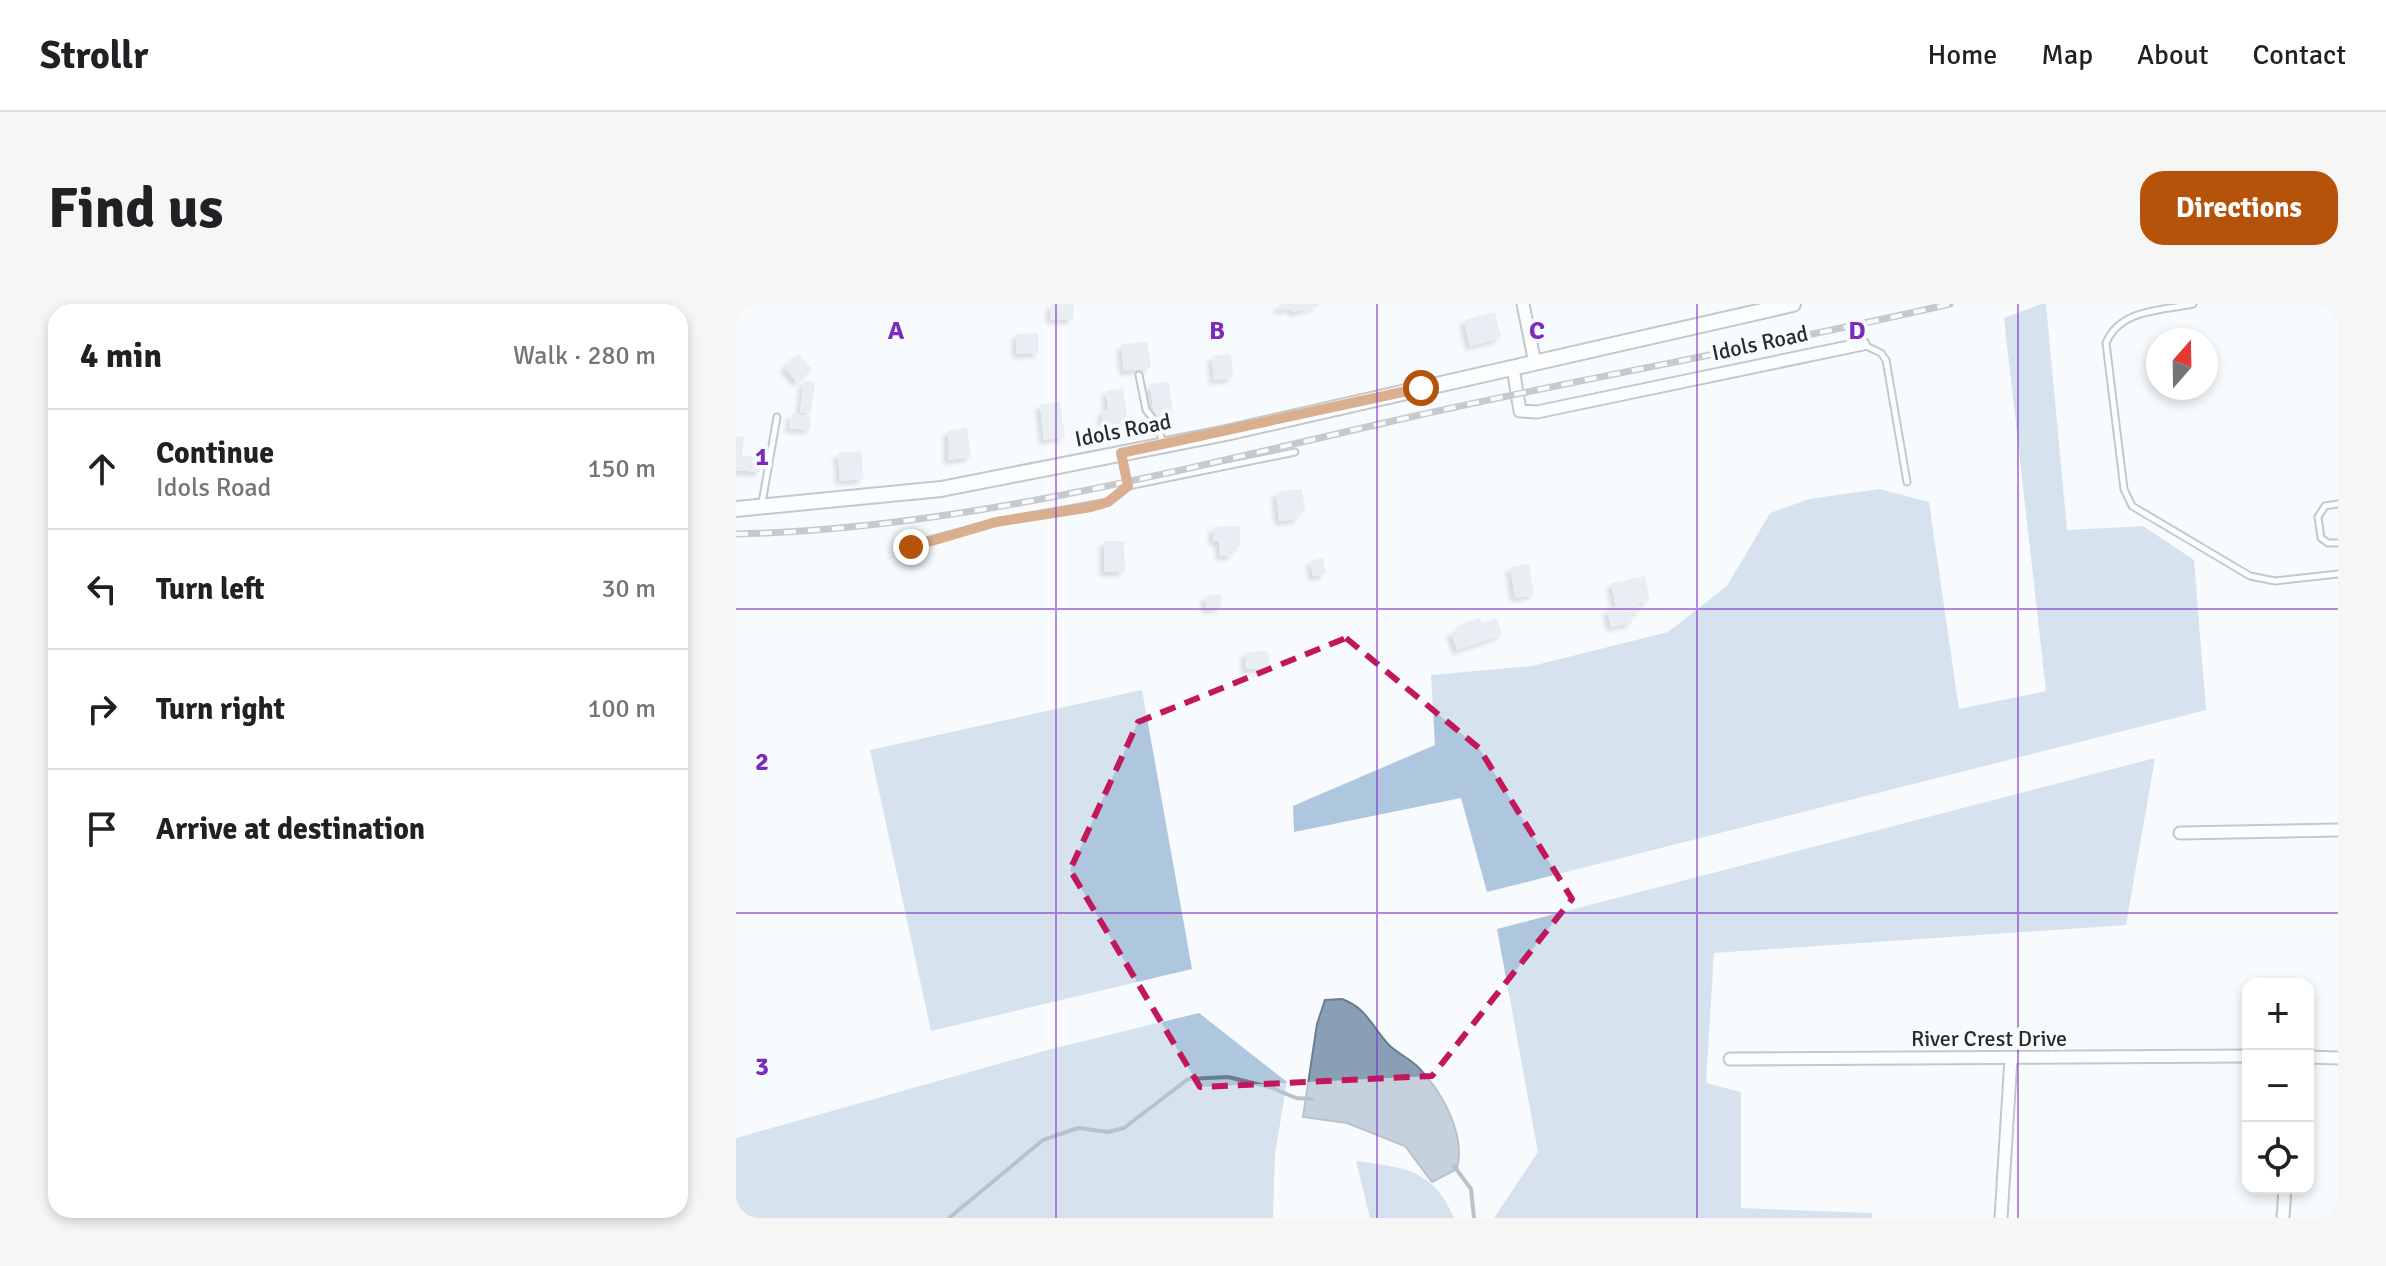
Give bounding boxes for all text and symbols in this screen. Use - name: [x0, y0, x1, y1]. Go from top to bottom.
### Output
- text: Strollr: [40, 32, 148, 79]
- text: Home: [1928, 38, 1997, 72]
- text: Map: [2041, 38, 2093, 72]
- text: About: [2137, 38, 2209, 72]
- text: Contact: [2253, 38, 2346, 72]
- button: Directions: [2140, 171, 2338, 245]
- text: Find us: [48, 174, 223, 243]
- text: A: [888, 315, 905, 347]
- text: B: [1209, 315, 1225, 347]
- text: C: [1529, 315, 1545, 347]
- text: D: [1848, 315, 1866, 347]
- street label: Idols Road: [1709, 320, 1811, 366]
- north arrow: [2146, 328, 2218, 400]
- text: 4 min: [80, 335, 162, 377]
- text: Walk · 280 m: [513, 340, 656, 372]
- route start: [1403, 370, 1439, 406]
- street label: Idols Road: [1073, 407, 1173, 453]
- text: Continue: [156, 435, 274, 472]
- text: 1: [755, 441, 769, 473]
- icon: ahead: [80, 447, 124, 491]
- text: 150 m: [587, 453, 656, 485]
- text: Idols Road: [156, 472, 271, 504]
- route end: [893, 529, 929, 565]
- icon: left: [80, 567, 124, 611]
- text: Turn left: [156, 571, 265, 608]
- text: 30 m: [601, 573, 656, 605]
- icon: right: [80, 687, 124, 731]
- text: Turn right: [156, 691, 285, 728]
- text: 100 m: [587, 693, 656, 725]
- text: 2: [755, 746, 769, 778]
- icon: arrive: [80, 807, 124, 851]
- text: Arrive at destination: [156, 811, 425, 848]
- map controls: [2242, 978, 2314, 1194]
- button: +: [2242, 978, 2314, 1050]
- street label: River Crest Drive: [1911, 1025, 2067, 1052]
- button: −: [2242, 1050, 2314, 1122]
- text: 3: [755, 1051, 769, 1083]
- button: locate: [2242, 1122, 2314, 1194]

